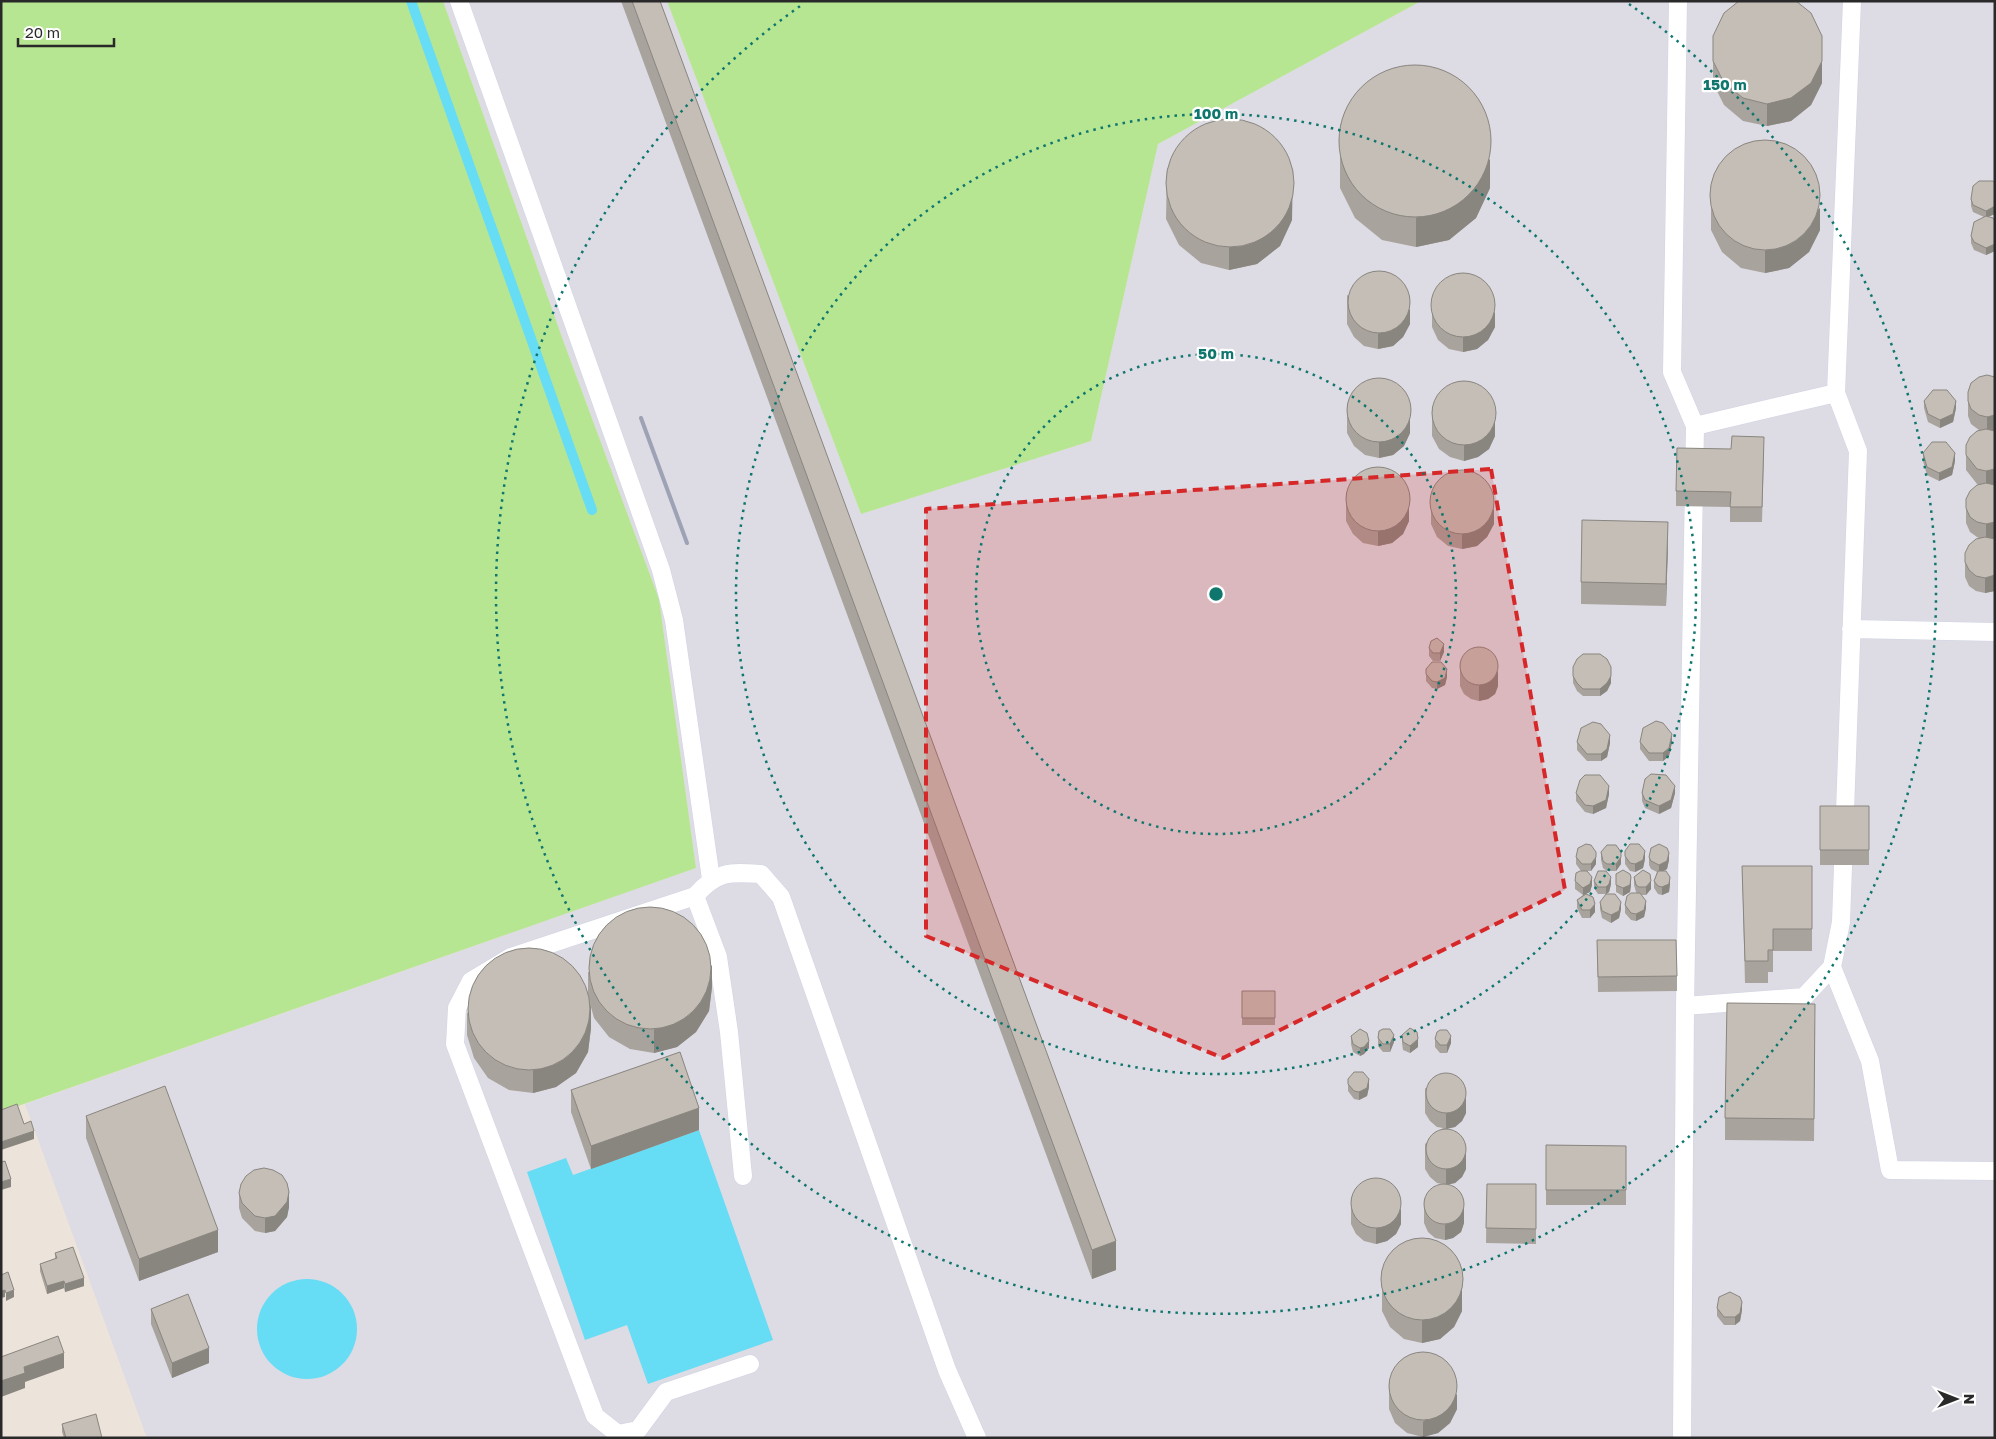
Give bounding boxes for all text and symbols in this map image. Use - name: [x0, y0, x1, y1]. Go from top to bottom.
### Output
- scale bar: [18, 15, 114, 47]
- text: 20 m: [25, 23, 60, 41]
- text: 150 m: [1703, 75, 1747, 93]
- text: 100 m: [1194, 104, 1238, 122]
- text: 50 m: [1198, 344, 1234, 362]
- centre of rings: [1207, 585, 1225, 603]
- north arrow: [1931, 1374, 1981, 1424]
- text: N: [1961, 1394, 1978, 1404]

